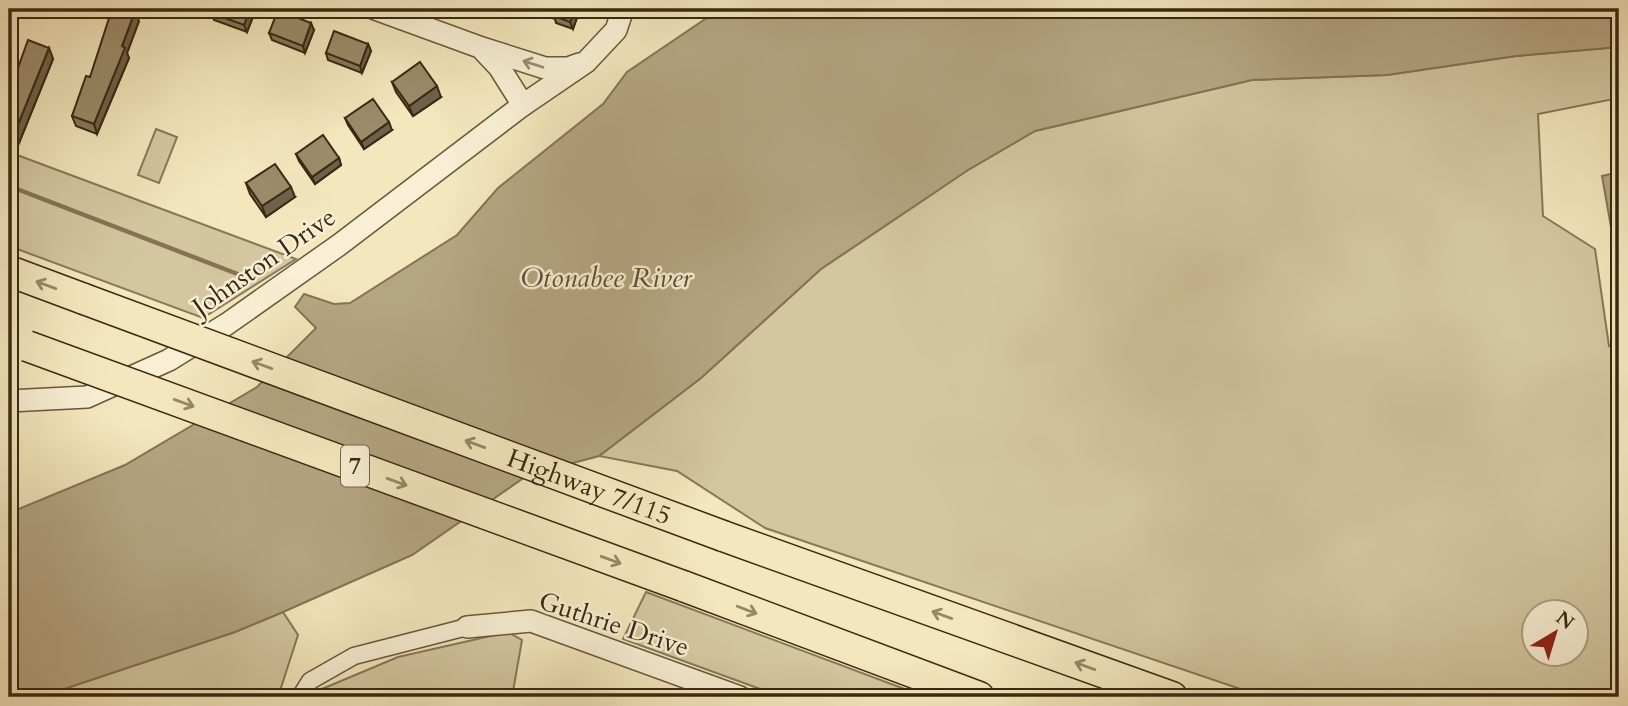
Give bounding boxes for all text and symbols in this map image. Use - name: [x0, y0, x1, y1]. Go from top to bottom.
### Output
- one-way arrow: [522, 57, 544, 70]
- street label: Johnston Drive: [182, 200, 343, 327]
- water label: Otonabee River: [520, 259, 693, 297]
- one-way arrow: [36, 278, 58, 291]
- one-way arrow: [251, 358, 273, 370]
- one-way arrow: [172, 398, 194, 411]
- one-way arrow: [465, 436, 487, 449]
- street label: Highway 7/115: [502, 440, 676, 533]
- road number: 7: [341, 446, 369, 486]
- one-way arrow: [386, 477, 408, 489]
- one-way arrow: [599, 555, 621, 567]
- street label: Guthrie Drive: [535, 583, 693, 665]
- north arrow: [1520, 598, 1590, 668]
- one-way arrow: [736, 605, 758, 618]
- text: N: [1550, 605, 1580, 636]
- one-way arrow: [931, 608, 953, 620]
- one-way arrow: [1074, 659, 1096, 671]

